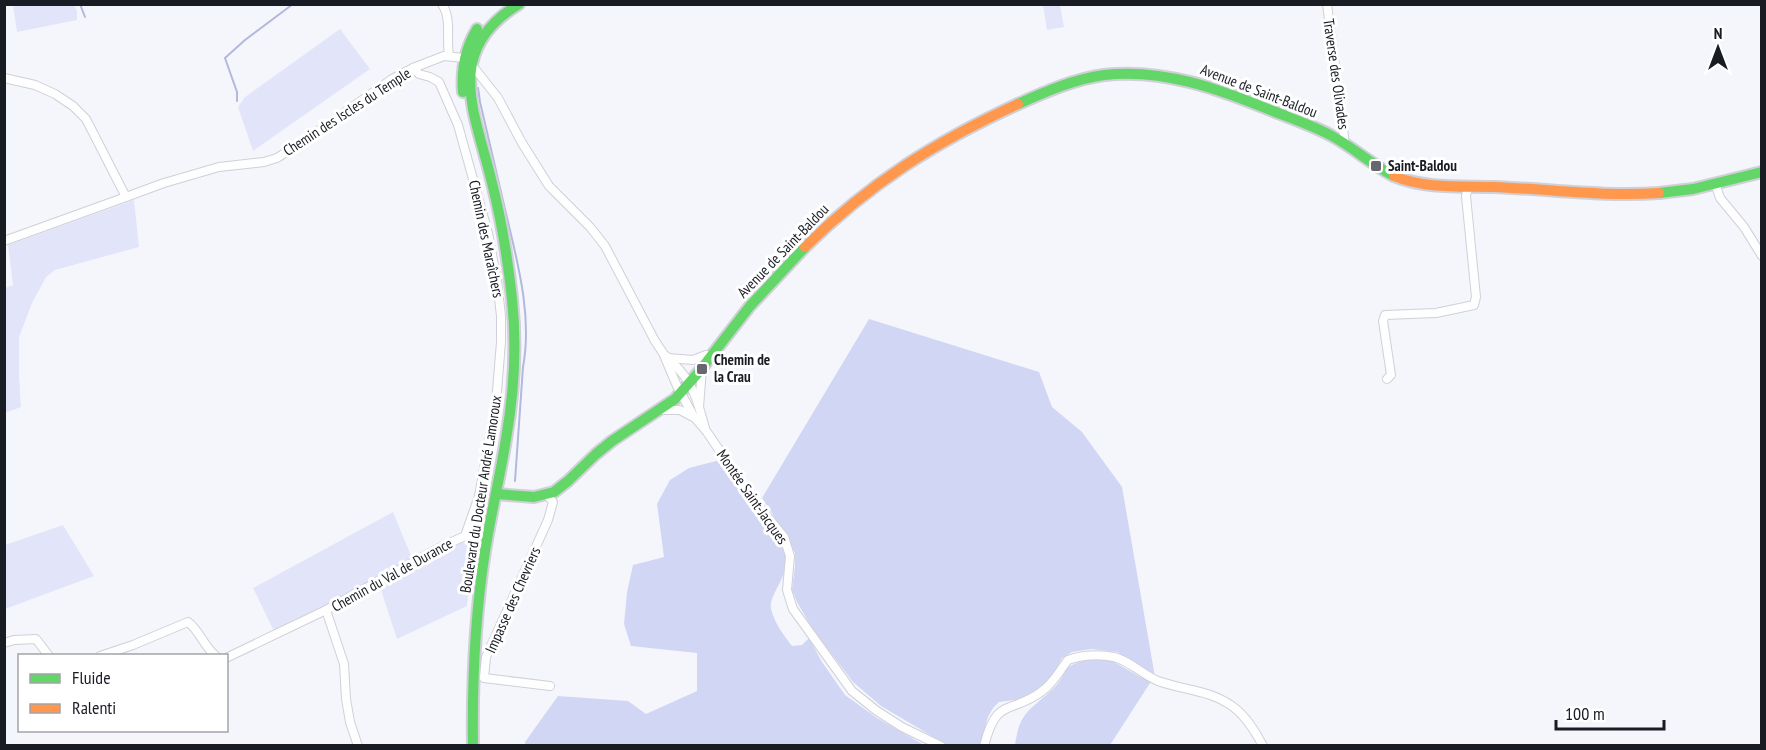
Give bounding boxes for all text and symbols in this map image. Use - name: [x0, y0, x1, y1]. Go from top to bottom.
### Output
- street label: Traverse des Olivades: [1319, 17, 1354, 131]
- north arrow: [1688, 18, 1748, 78]
- text: N: [1714, 23, 1722, 43]
- street label: Avenue de Saint-Baldou: [1198, 60, 1320, 122]
- street label: Chemin des Iscles du Temple: [279, 63, 414, 160]
- place label: Saint-Baldou: [1388, 156, 1457, 175]
- marker: Saint-Baldou: [1369, 159, 1383, 173]
- street label: Chemin des Maraîchers: [465, 178, 508, 299]
- street label: Avenue de Saint-Baldou: [733, 200, 832, 302]
- place label: Chemin de la Crau: [714, 350, 770, 386]
- marker: Chemin de la Crau: [695, 362, 709, 376]
- street label: Boulevard du Docteur André Lamoroux: [455, 394, 506, 594]
- street label: Montée Saint-Jacques: [713, 446, 792, 548]
- street label: Chemin du Val de Durance: [328, 533, 456, 616]
- street label: Impasse des Chevriers: [481, 544, 544, 656]
- legend: [18, 654, 228, 732]
- text: Fluide: [72, 666, 111, 689]
- scale bar: [1556, 693, 1664, 731]
- text: Ralenti: [72, 696, 116, 719]
- text: 100 m: [1565, 702, 1605, 725]

